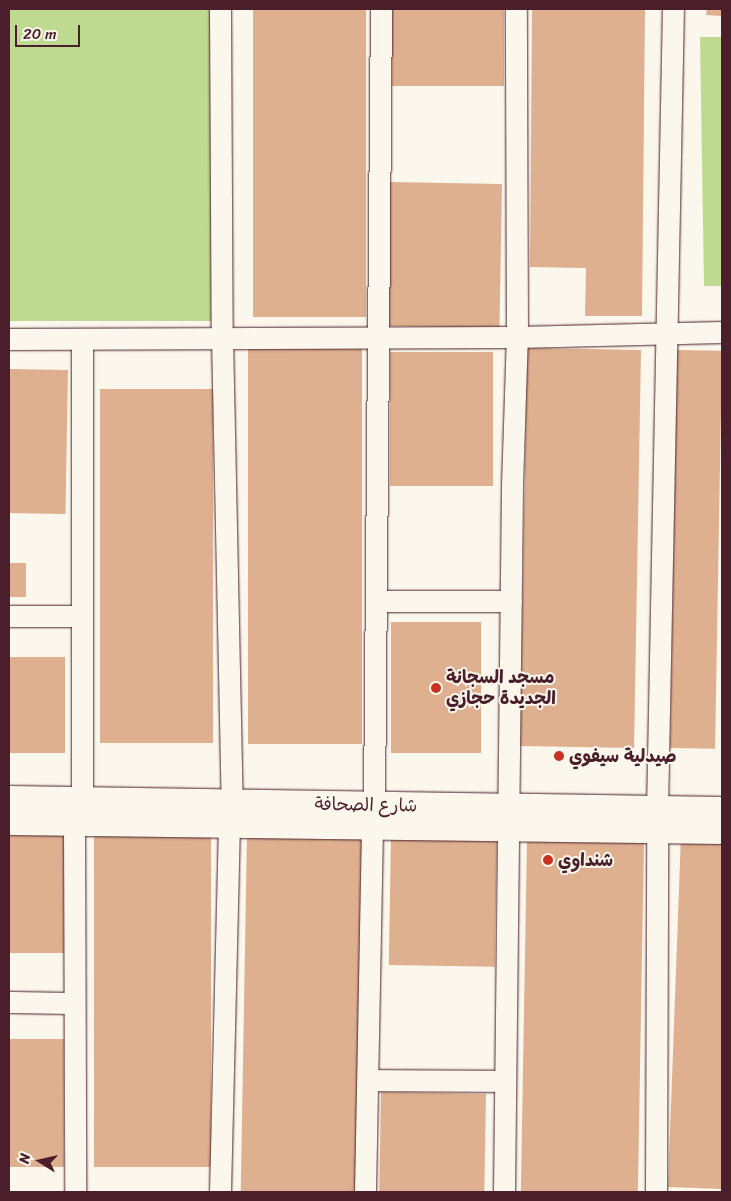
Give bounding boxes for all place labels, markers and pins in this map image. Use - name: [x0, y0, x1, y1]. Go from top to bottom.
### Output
- place label: مسجد السجانة الجديدة حجازي: [446, 667, 556, 710]
- marker: مسجد السجانة الجديدة حجازي: [430, 682, 442, 694]
- place label: صيدلية سيفوي: [569, 745, 676, 767]
- marker: صيدلية سيفوي: [553, 750, 565, 762]
- place label: شنداوي: [558, 849, 613, 871]
- marker: شنداوي: [542, 854, 554, 866]

